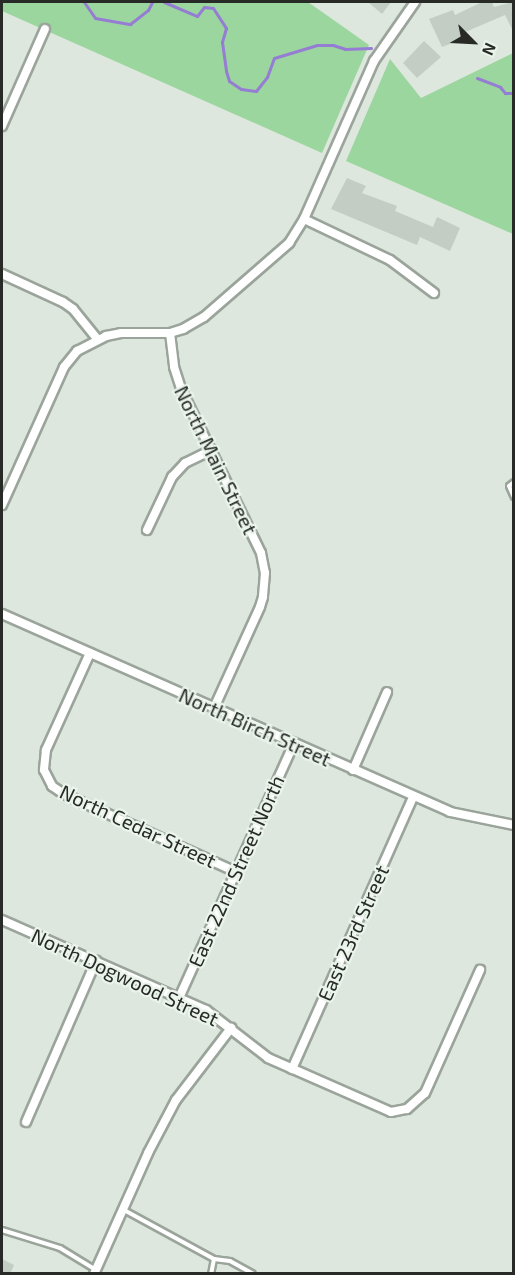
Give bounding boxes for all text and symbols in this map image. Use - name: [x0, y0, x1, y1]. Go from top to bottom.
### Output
- north arrow: [443, 12, 503, 72]
- text: N: [479, 40, 501, 59]
- street label: North Main Street: [170, 382, 262, 538]
- street label: North Birch Street: [175, 683, 335, 771]
- street label: East 22nd Street North: [183, 771, 289, 971]
- street label: North Cedar Street: [56, 779, 220, 873]
- street label: East 23rd Street: [312, 861, 394, 1005]
- street label: North Dogwood Street: [28, 923, 222, 1031]

